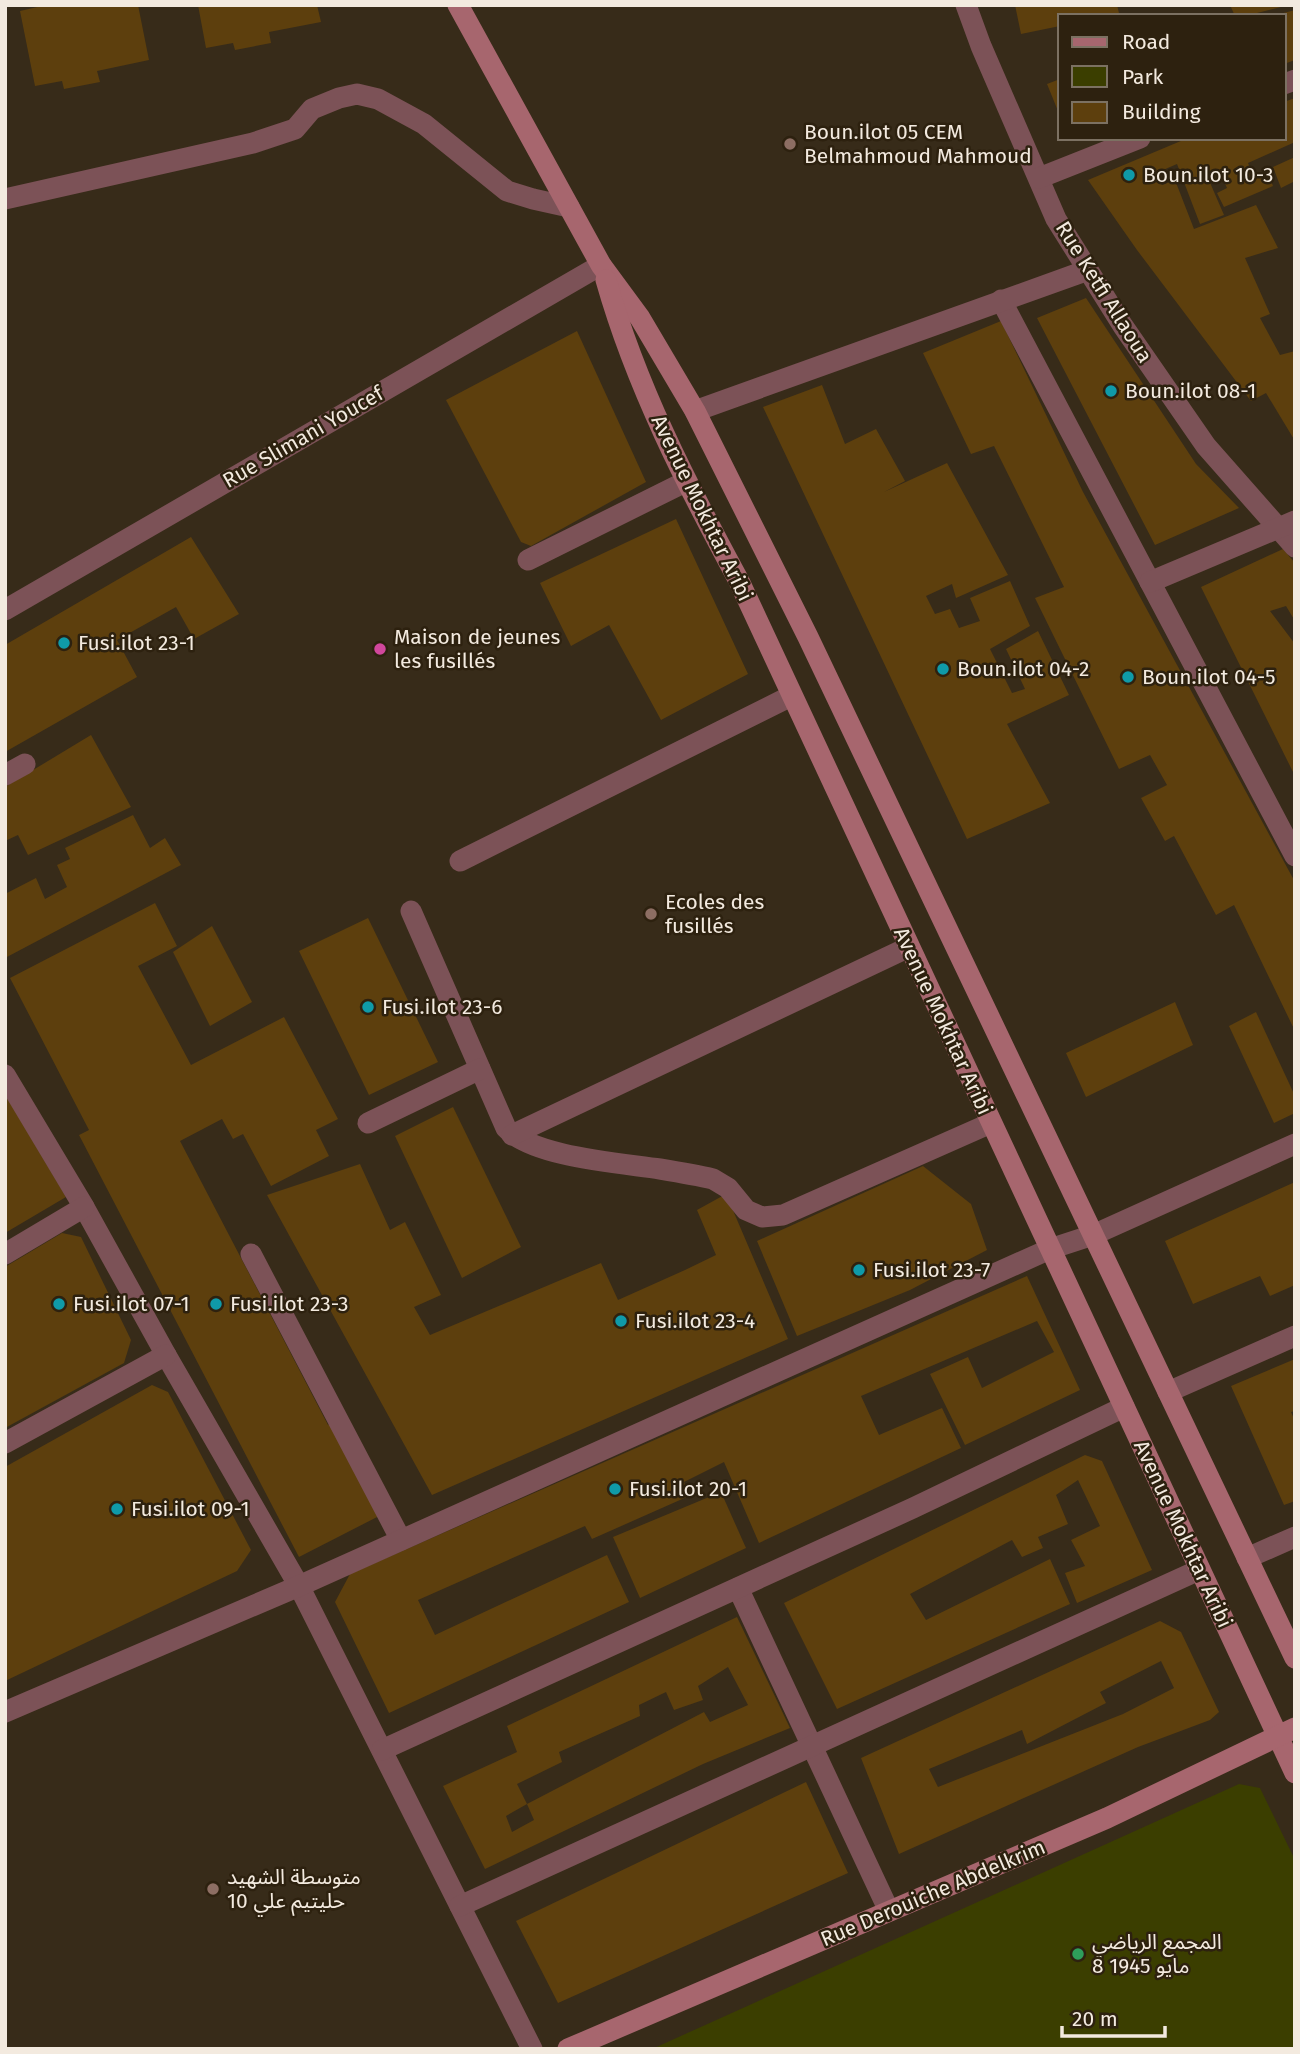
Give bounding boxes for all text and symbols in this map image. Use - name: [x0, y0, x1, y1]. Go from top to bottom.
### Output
- legend: [1058, 14, 1286, 140]
- text: Road: [1122, 29, 1170, 55]
- text: Park: [1122, 64, 1164, 90]
- text: Building: [1122, 99, 1201, 125]
- place label: Boun.ilot 05 CEM Belmahmoud Mahmoud: [804, 119, 1032, 169]
- marker: Boun.ilot 05 CEM Belmahmoud Mahmoud: [782, 136, 798, 152]
- place label: Boun.ilot 10-3: [1143, 162, 1273, 188]
- marker: Boun.ilot 10-3: [1121, 167, 1137, 183]
- street label: Rue Ketfi Allaoua: [1050, 216, 1158, 368]
- place label: Boun.ilot 08-1: [1125, 378, 1256, 404]
- street label: Rue Slimani Youcef: [218, 379, 390, 494]
- marker: Boun.ilot 08-1: [1103, 383, 1119, 399]
- street label: Avenue Mokhtar Aribi: [646, 411, 758, 605]
- place label: Maison de jeunes les fusillés: [394, 624, 560, 674]
- place label: Fusi.ilot 23-1: [78, 630, 195, 656]
- marker: Fusi.ilot 23-1: [56, 635, 72, 651]
- marker: Maison de jeunes les fusillés: [372, 641, 388, 657]
- place label: Boun.ilot 04-2: [957, 656, 1089, 682]
- marker: Boun.ilot 04-2: [935, 661, 951, 677]
- place label: Boun.ilot 04-5: [1142, 664, 1276, 690]
- marker: Boun.ilot 04-5: [1120, 669, 1136, 685]
- place label: Ecoles des fusillés: [665, 889, 765, 939]
- marker: Ecoles des fusillés: [643, 906, 659, 922]
- street label: Avenue Mokhtar Aribi: [888, 923, 998, 1119]
- place label: Fusi.ilot 23-6: [382, 994, 502, 1020]
- marker: Fusi.ilot 23-6: [360, 999, 376, 1015]
- place label: Fusi.ilot 23-7: [873, 1257, 990, 1283]
- marker: Fusi.ilot 23-7: [851, 1262, 867, 1278]
- place label: Fusi.ilot 07-1: [73, 1291, 190, 1317]
- place label: Fusi.ilot 23-3: [230, 1291, 348, 1317]
- marker: Fusi.ilot 07-1: [51, 1296, 67, 1312]
- marker: Fusi.ilot 23-3: [208, 1296, 224, 1312]
- place label: Fusi.ilot 23-4: [635, 1308, 755, 1334]
- marker: Fusi.ilot 23-4: [613, 1313, 629, 1329]
- street label: Avenue Mokhtar Aribi: [1128, 1436, 1238, 1632]
- place label: Fusi.ilot 20-1: [629, 1476, 747, 1502]
- marker: Fusi.ilot 20-1: [607, 1481, 623, 1497]
- place label: Fusi.ilot 09-1: [131, 1496, 250, 1522]
- marker: Fusi.ilot 09-1: [109, 1501, 125, 1517]
- street label: Rue Derouiche Abdelkrim: [817, 1834, 1049, 1952]
- place label: متوسطة الشهيد حليتيم علي 10: [227, 1864, 361, 1917]
- marker: متوسطة الشهيد حليتيم علي 10: [205, 1881, 221, 1897]
- place label: المجمع الرياضي 8 مايو 1945: [1092, 1929, 1222, 1979]
- marker: المجمع الرياضي 8 مايو 1945: [1070, 1946, 1086, 1962]
- scale bar: [1062, 1994, 1165, 2038]
- text: 20 m: [1072, 2006, 1118, 2032]

